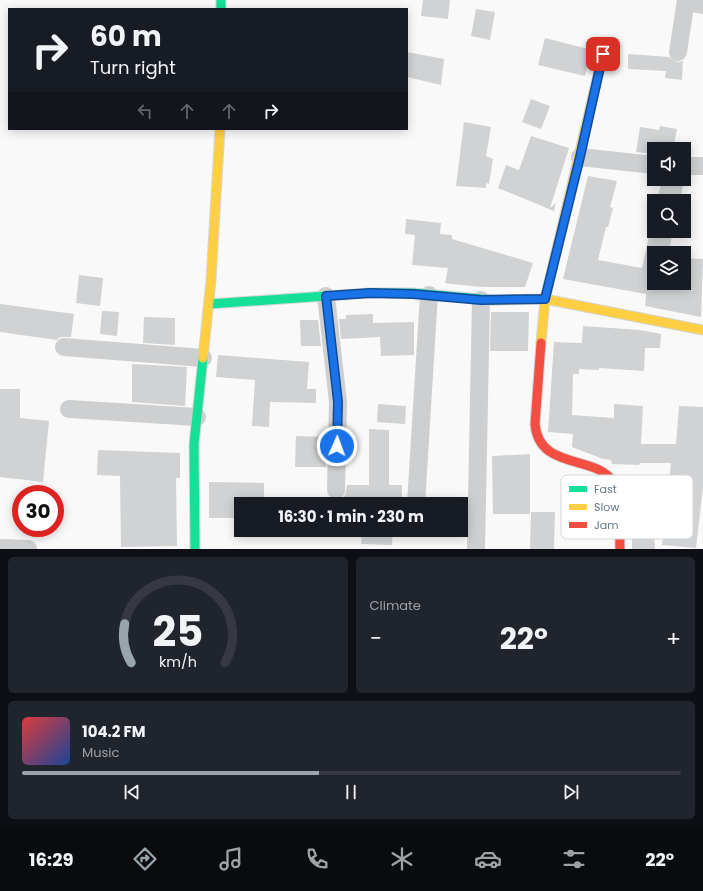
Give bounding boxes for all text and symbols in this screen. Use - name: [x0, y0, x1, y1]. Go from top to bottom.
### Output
- text: 60 m: [90, 17, 162, 56]
- icon: right: [24, 24, 76, 76]
- pin: [586, 37, 620, 71]
- icon: arrive: [592, 43, 614, 65]
- text: Turn right: [90, 55, 176, 80]
- icon: left: [134, 100, 156, 122]
- icon: ahead: [176, 100, 198, 122]
- icon: ahead: [218, 100, 240, 122]
- icon: right: [260, 100, 282, 122]
- map controls: [647, 142, 691, 290]
- button: sound: [647, 142, 691, 186]
- button: search: [647, 194, 691, 238]
- button: layers: [647, 246, 691, 290]
- position arrow: [316, 425, 358, 467]
- legend: [561, 475, 693, 539]
- text: Fast: [594, 481, 617, 497]
- speed limit sign: 30: [12, 485, 64, 537]
- text: Slow: [594, 499, 619, 515]
- text: 16:30 · 1 min · 230 m: [278, 506, 424, 527]
- text: Jam: [594, 517, 619, 533]
- text: Climate: [370, 596, 421, 615]
- text: 25: [152, 602, 203, 661]
- text: 22°: [500, 617, 548, 660]
- text: −: [370, 623, 382, 654]
- text: +: [666, 623, 681, 654]
- text: km/h: [159, 652, 197, 672]
- text: 104.2 FM: [82, 721, 146, 742]
- text: Music: [82, 743, 119, 762]
- icon: previous: [121, 781, 143, 803]
- icon: pause: [340, 781, 362, 803]
- icon: next: [560, 781, 582, 803]
- icon: directions: [131, 845, 159, 873]
- icon: music: [217, 845, 245, 873]
- icon: phone: [303, 845, 331, 873]
- icon: climate: [388, 845, 416, 873]
- icon: car: [474, 845, 502, 873]
- icon: filters: [560, 845, 588, 873]
- text: 16:29: [29, 847, 74, 872]
- text: 22°: [645, 847, 674, 872]

